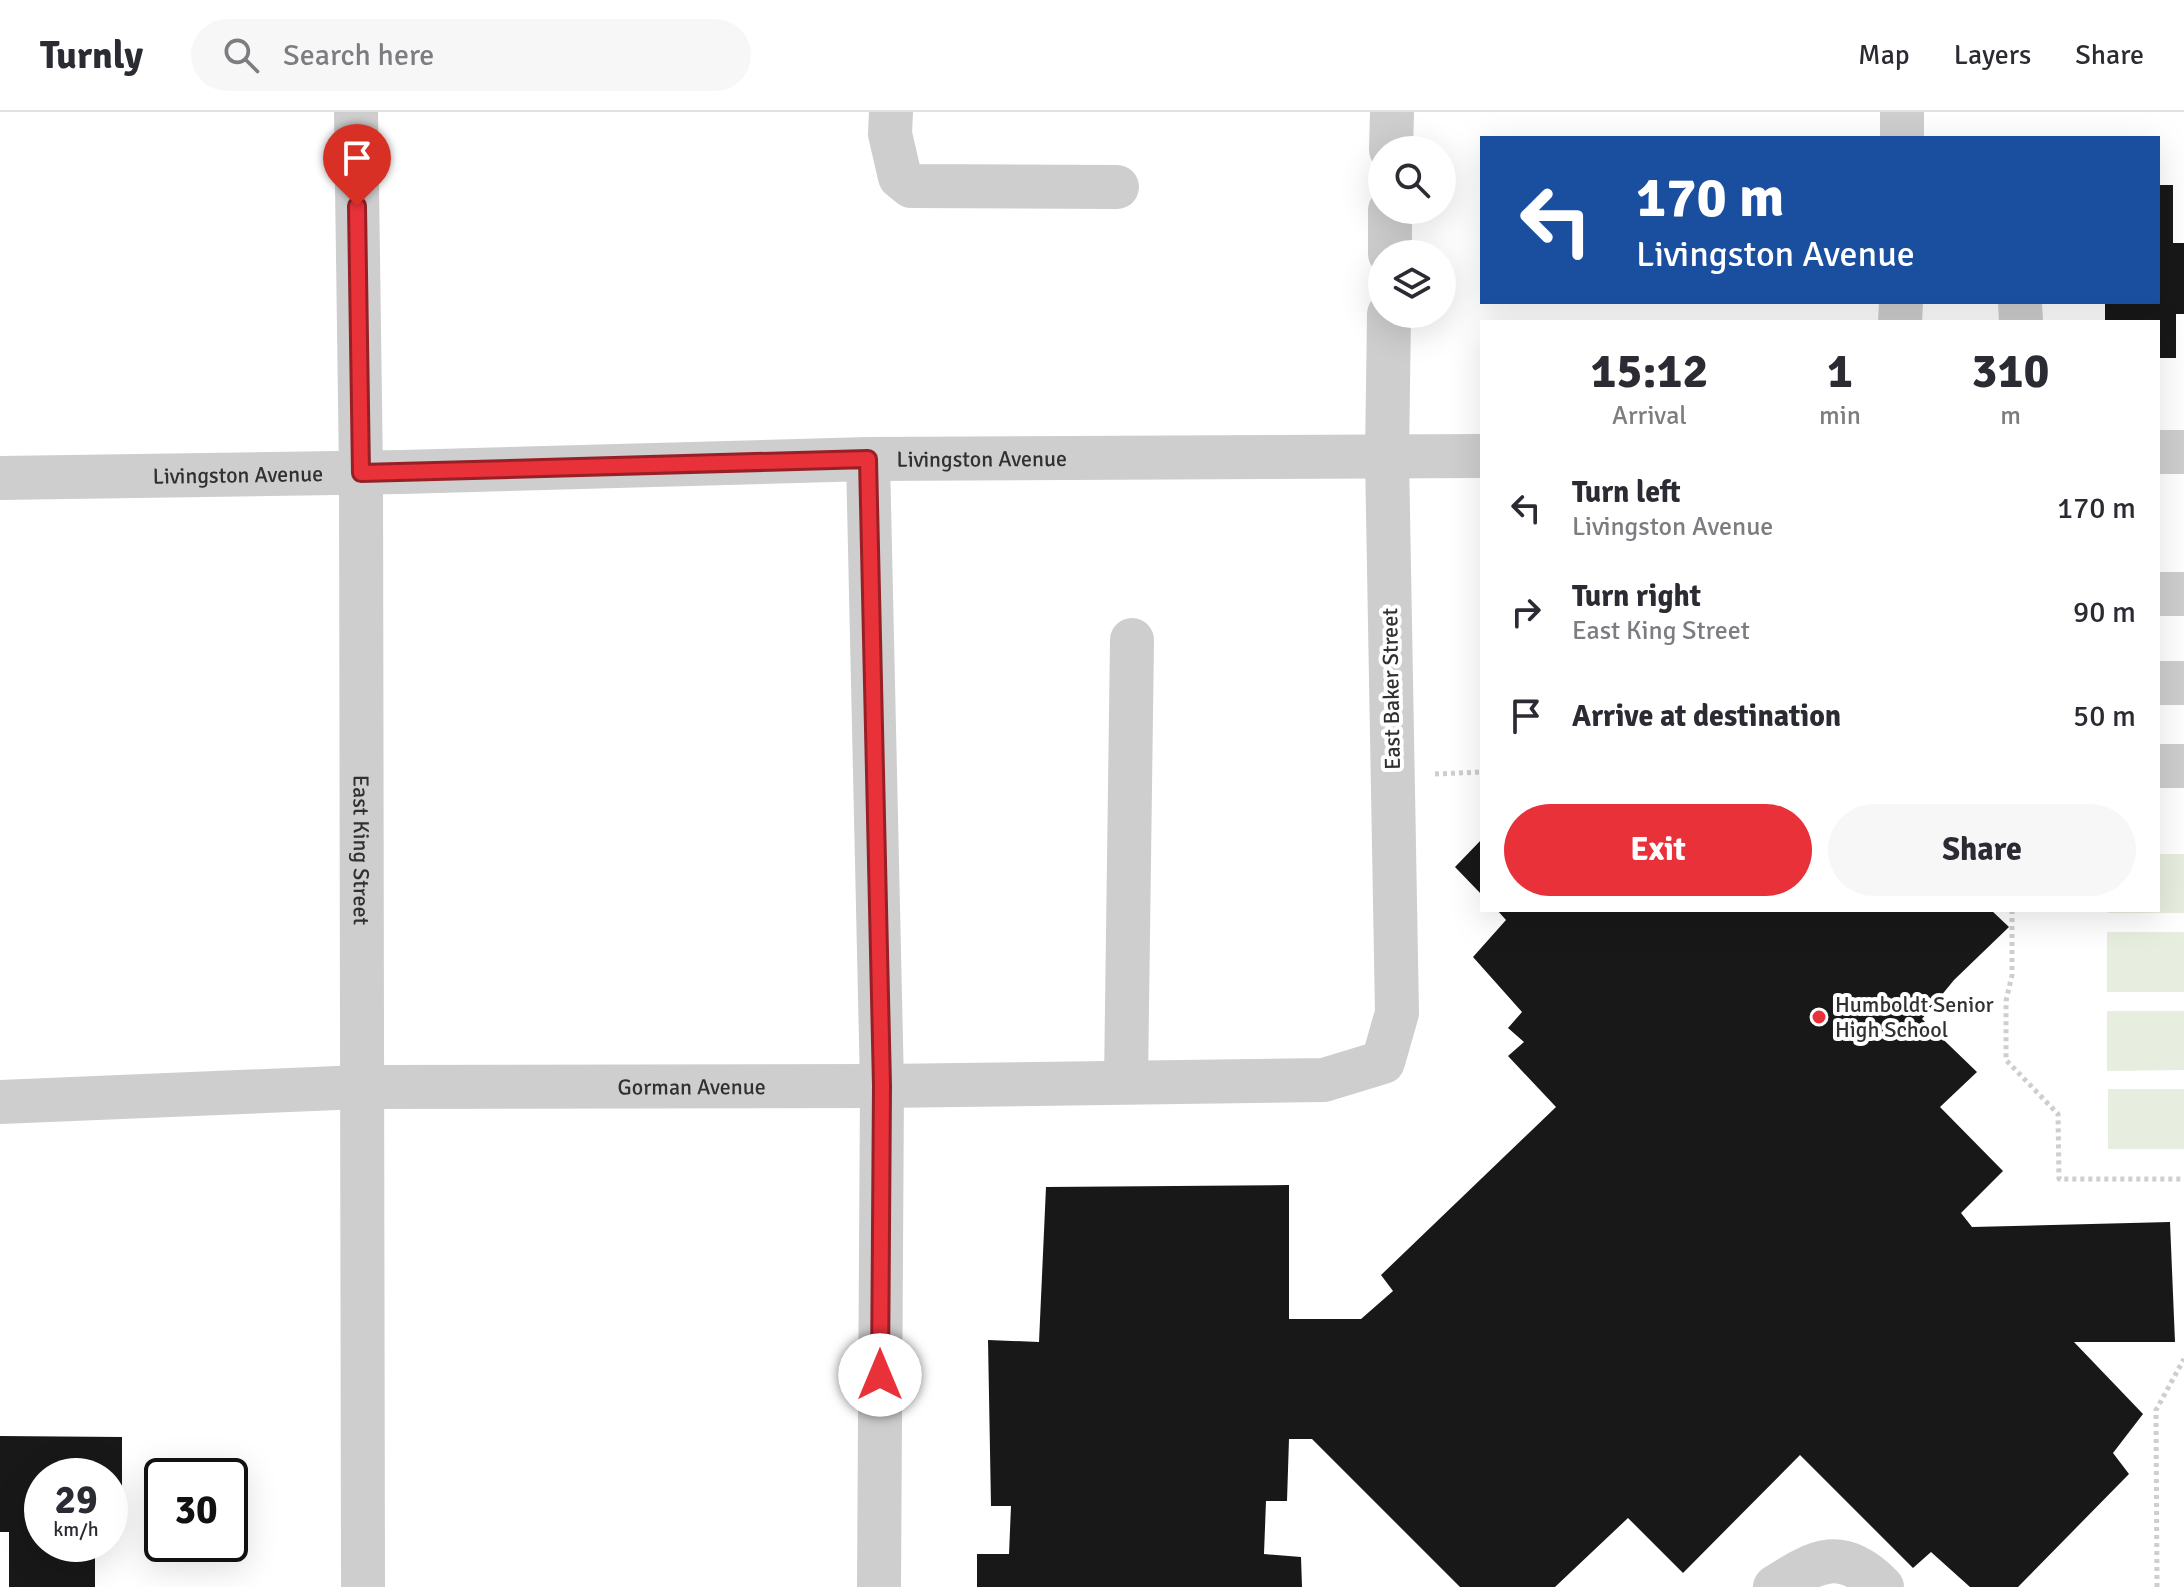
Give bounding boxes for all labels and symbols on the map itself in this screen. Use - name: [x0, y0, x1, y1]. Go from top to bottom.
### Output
- pin: [323, 124, 391, 206]
- street label: Livingston Avenue: [896, 445, 1067, 472]
- street label: Livingston Avenue: [153, 460, 323, 489]
- street label: East Baker Street: [1376, 608, 1406, 770]
- street label: East King Street: [348, 775, 375, 926]
- place label: Humboldt Senior High School: [1835, 991, 1994, 1043]
- marker: Humboldt Senior High School: [1810, 1008, 1828, 1026]
- street label: Gorman Avenue: [618, 1073, 766, 1100]
- position arrow: [838, 1333, 922, 1417]
- speed limit sign: 30: [144, 1458, 248, 1562]

